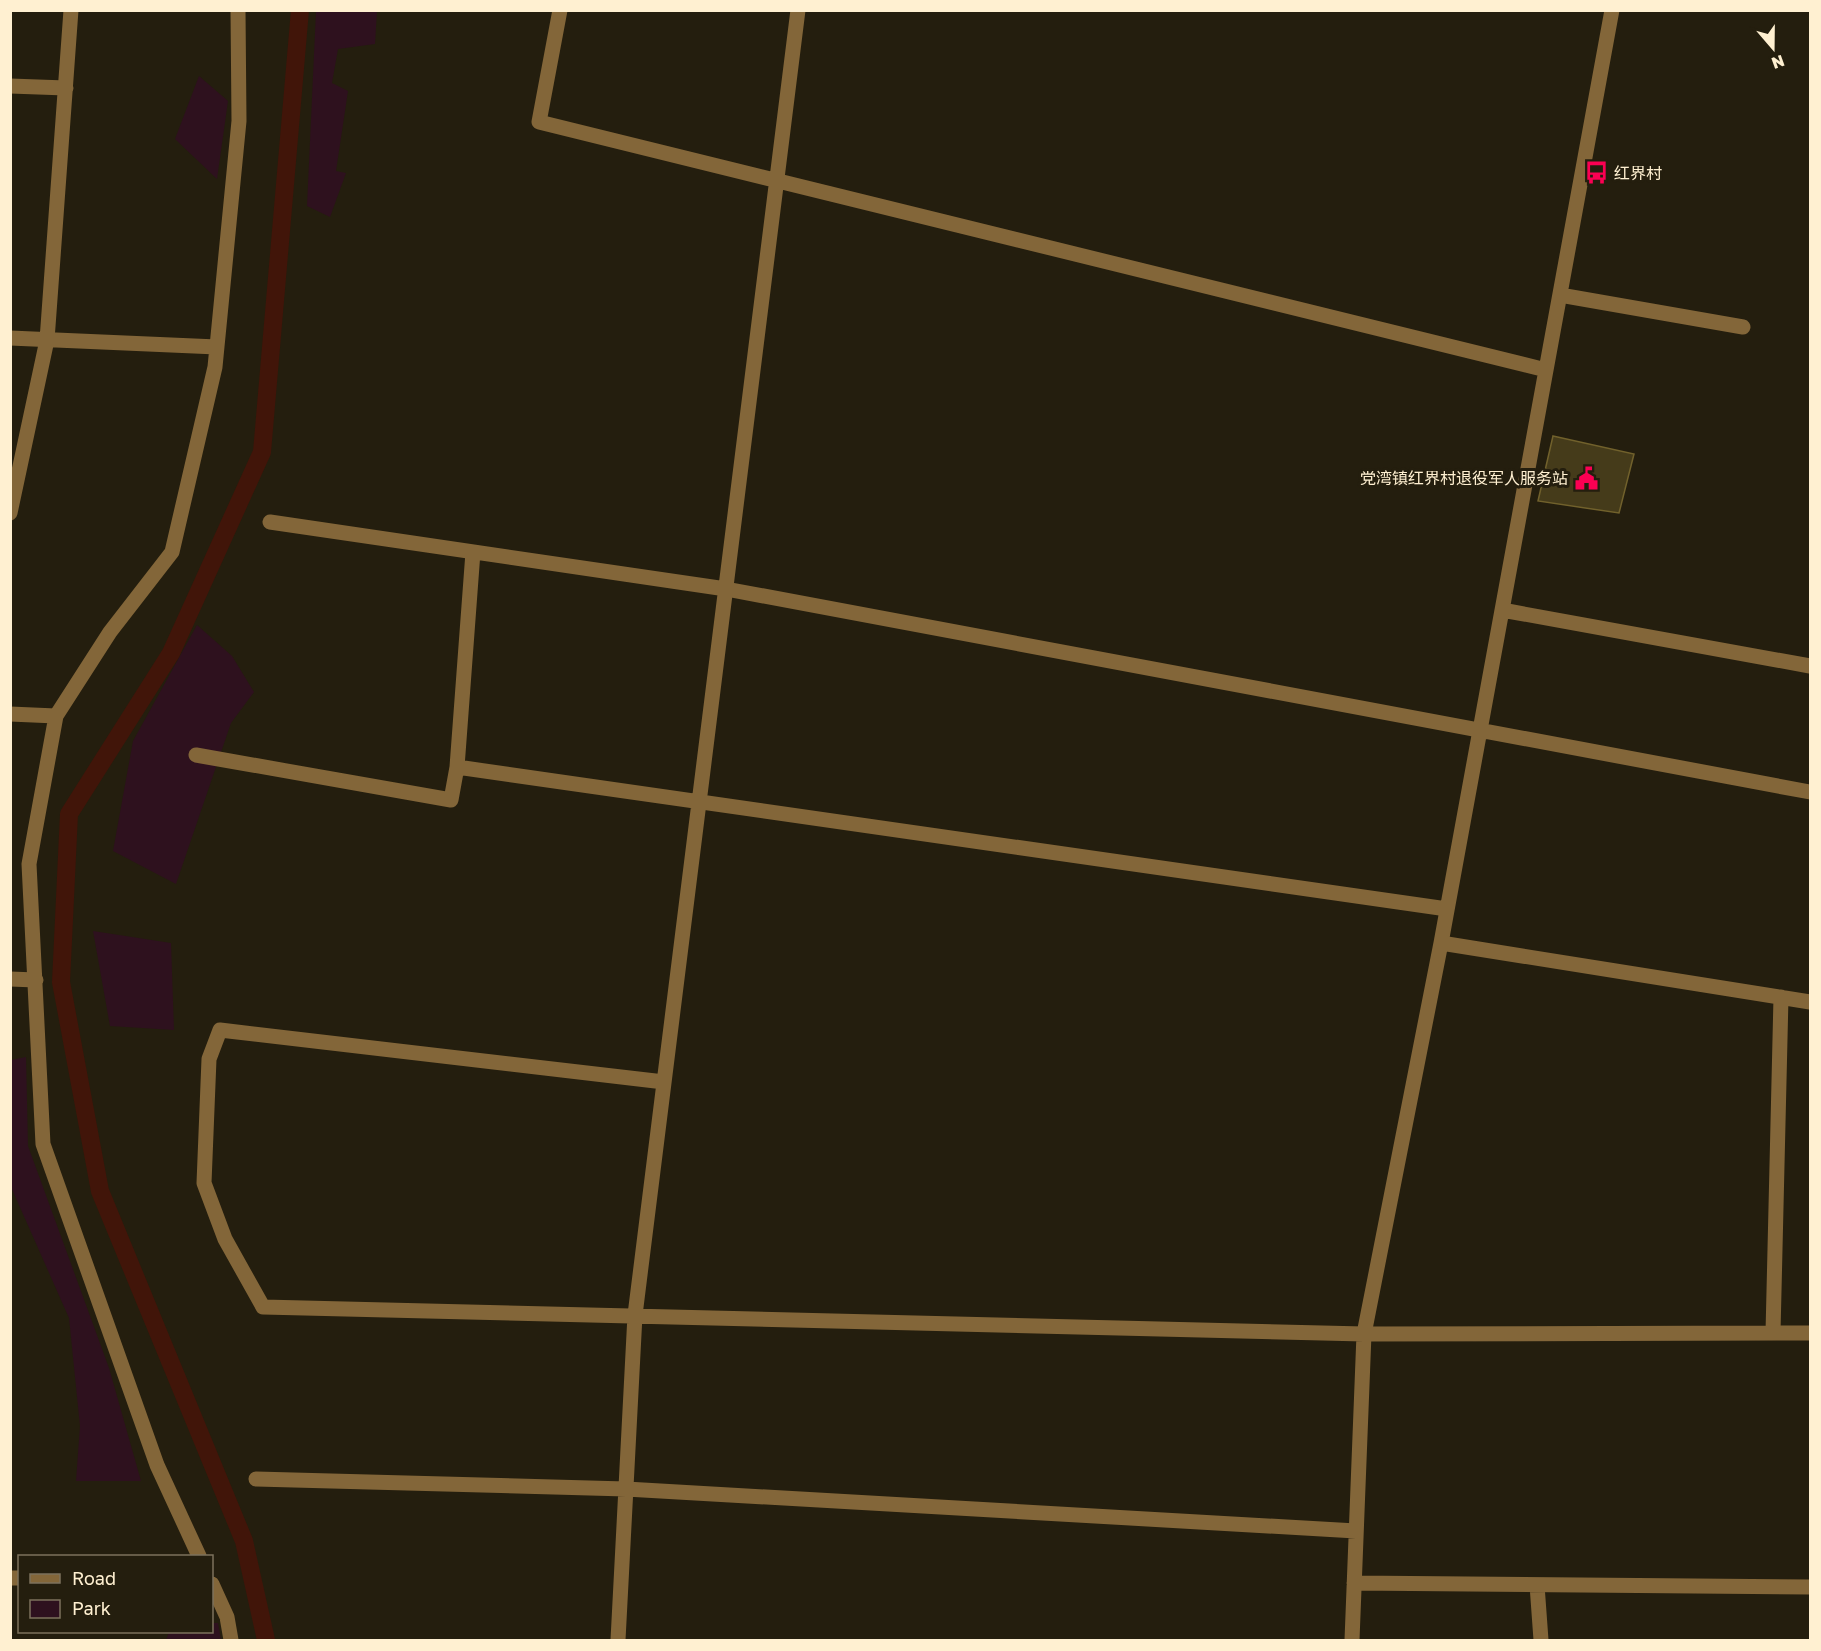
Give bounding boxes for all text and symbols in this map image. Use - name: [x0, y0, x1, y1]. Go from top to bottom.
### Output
- north arrow: [1743, 18, 1803, 78]
- text: N: [1769, 51, 1787, 74]
- bus stop icon: 红界村: [1583, 160, 1609, 186]
- place label: 红界村: [1614, 163, 1662, 183]
- public building icon: 党湾镇红界村退役军人服务站: [1573, 465, 1599, 491]
- place label: 党湾镇红界村退役军人服务站: [1360, 468, 1568, 488]
- legend: [18, 1555, 213, 1633]
- text: Road: [72, 1567, 116, 1589]
- text: Park: [72, 1597, 111, 1619]

